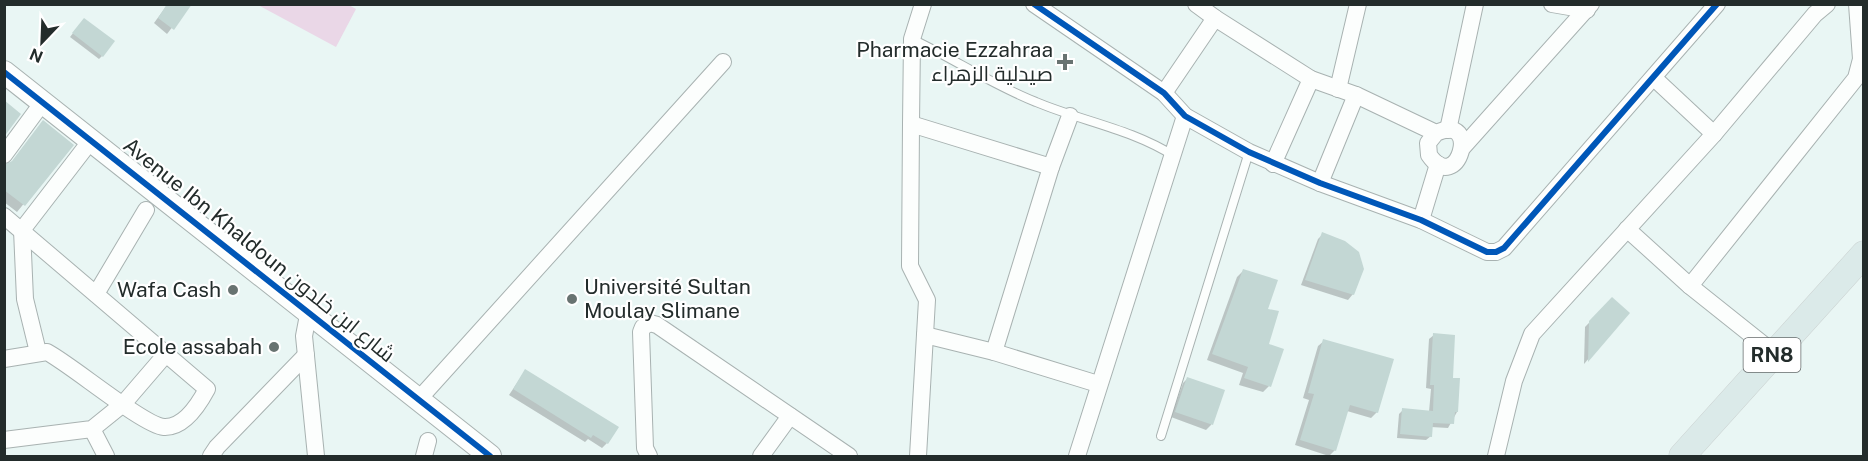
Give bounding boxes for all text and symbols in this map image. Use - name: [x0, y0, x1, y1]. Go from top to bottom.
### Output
- north arrow: [12, 12, 72, 72]
- place label: Pharmacie Ezzahraa صيدلية الزهراء: [856, 37, 1053, 86]
- text: N: [27, 44, 46, 67]
- marker: Pharmacie Ezzahraa صيدلية الزهراء: [1058, 55, 1072, 69]
- street label: Avenue Ibn Khaldoun شارع ابن خلدون: [117, 132, 400, 369]
- place label: Université Sultan Moulay Slimane: [584, 274, 751, 323]
- place label: Wafa Cash: [117, 277, 221, 302]
- marker: Wafa Cash: [226, 283, 240, 297]
- marker: Université Sultan Moulay Slimane: [565, 292, 579, 306]
- place label: Ecole assabah: [123, 334, 262, 359]
- road number: RN8: [1744, 338, 1800, 372]
- marker: Ecole assabah: [267, 340, 281, 354]

